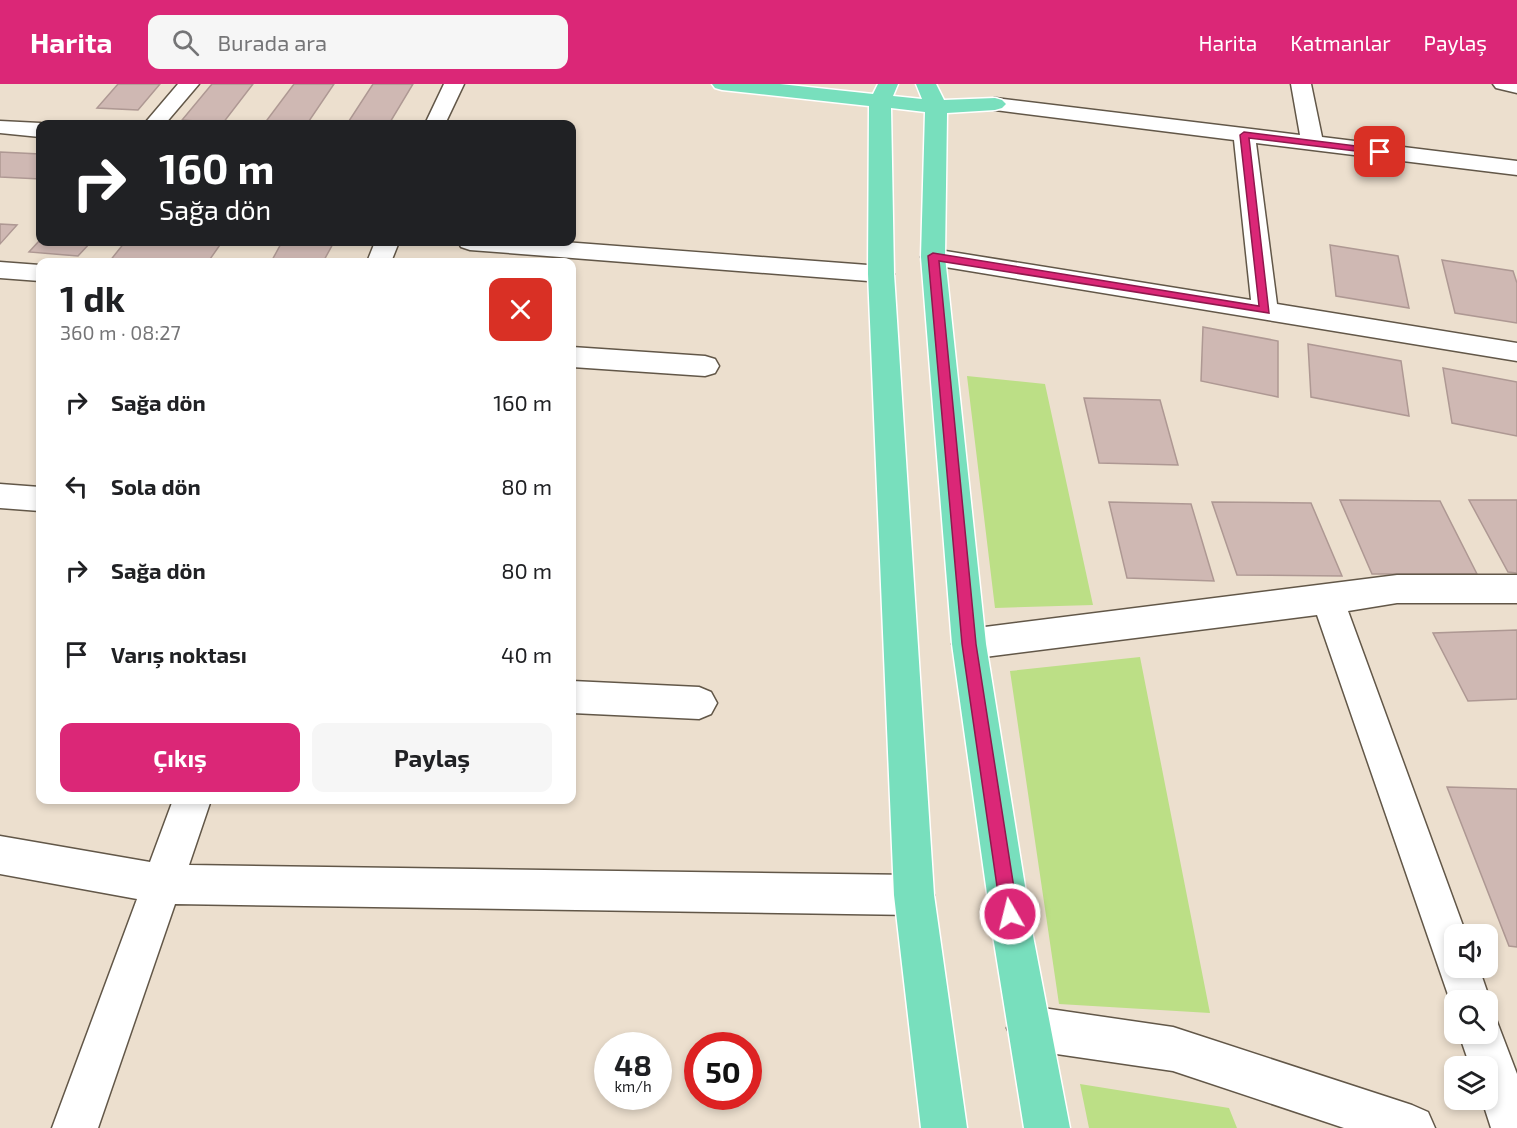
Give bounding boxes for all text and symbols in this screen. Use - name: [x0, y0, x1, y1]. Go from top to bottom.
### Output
- search box: [148, 15, 568, 69]
- text: Harita: [30, 25, 112, 59]
- icon: search: [169, 26, 202, 59]
- text: Burada ara: [217, 29, 327, 55]
- text: Harita: [1199, 30, 1257, 55]
- text: Katmanlar: [1290, 30, 1391, 55]
- text: Paylaş: [1424, 30, 1487, 55]
- pin: [1354, 126, 1405, 177]
- icon: arrive: [1363, 135, 1396, 168]
- text: 160 m: [159, 142, 275, 192]
- icon: right: [60, 144, 138, 222]
- text: Sağa dön: [159, 193, 271, 225]
- text: 1 dk: [60, 276, 125, 319]
- button: close: [489, 278, 552, 341]
- text: 360 m · 08:27: [60, 320, 181, 344]
- icon: right: [60, 386, 93, 419]
- text: Sağa dön: [111, 389, 206, 415]
- text: 160 m: [493, 389, 552, 415]
- icon: left: [60, 470, 93, 503]
- text: Sola dön: [111, 473, 201, 499]
- text: 80 m: [501, 473, 552, 499]
- icon: right: [60, 554, 93, 587]
- text: Sağa dön: [111, 557, 206, 583]
- text: 80 m: [501, 557, 552, 583]
- icon: arrive: [60, 638, 93, 671]
- text: Varış noktası: [111, 641, 247, 667]
- text: 40 m: [501, 641, 552, 667]
- button: Çıkış: [60, 723, 300, 792]
- button: Paylaş: [312, 723, 552, 792]
- position arrow: [978, 882, 1042, 946]
- map controls: [1444, 924, 1498, 1110]
- button: sound: [1444, 924, 1498, 978]
- button: search: [1444, 990, 1498, 1044]
- speed limit sign: 50: [684, 1032, 762, 1110]
- text: 48: [614, 1046, 652, 1082]
- button: layers: [1444, 1056, 1498, 1110]
- text: km/h: [614, 1077, 652, 1095]

